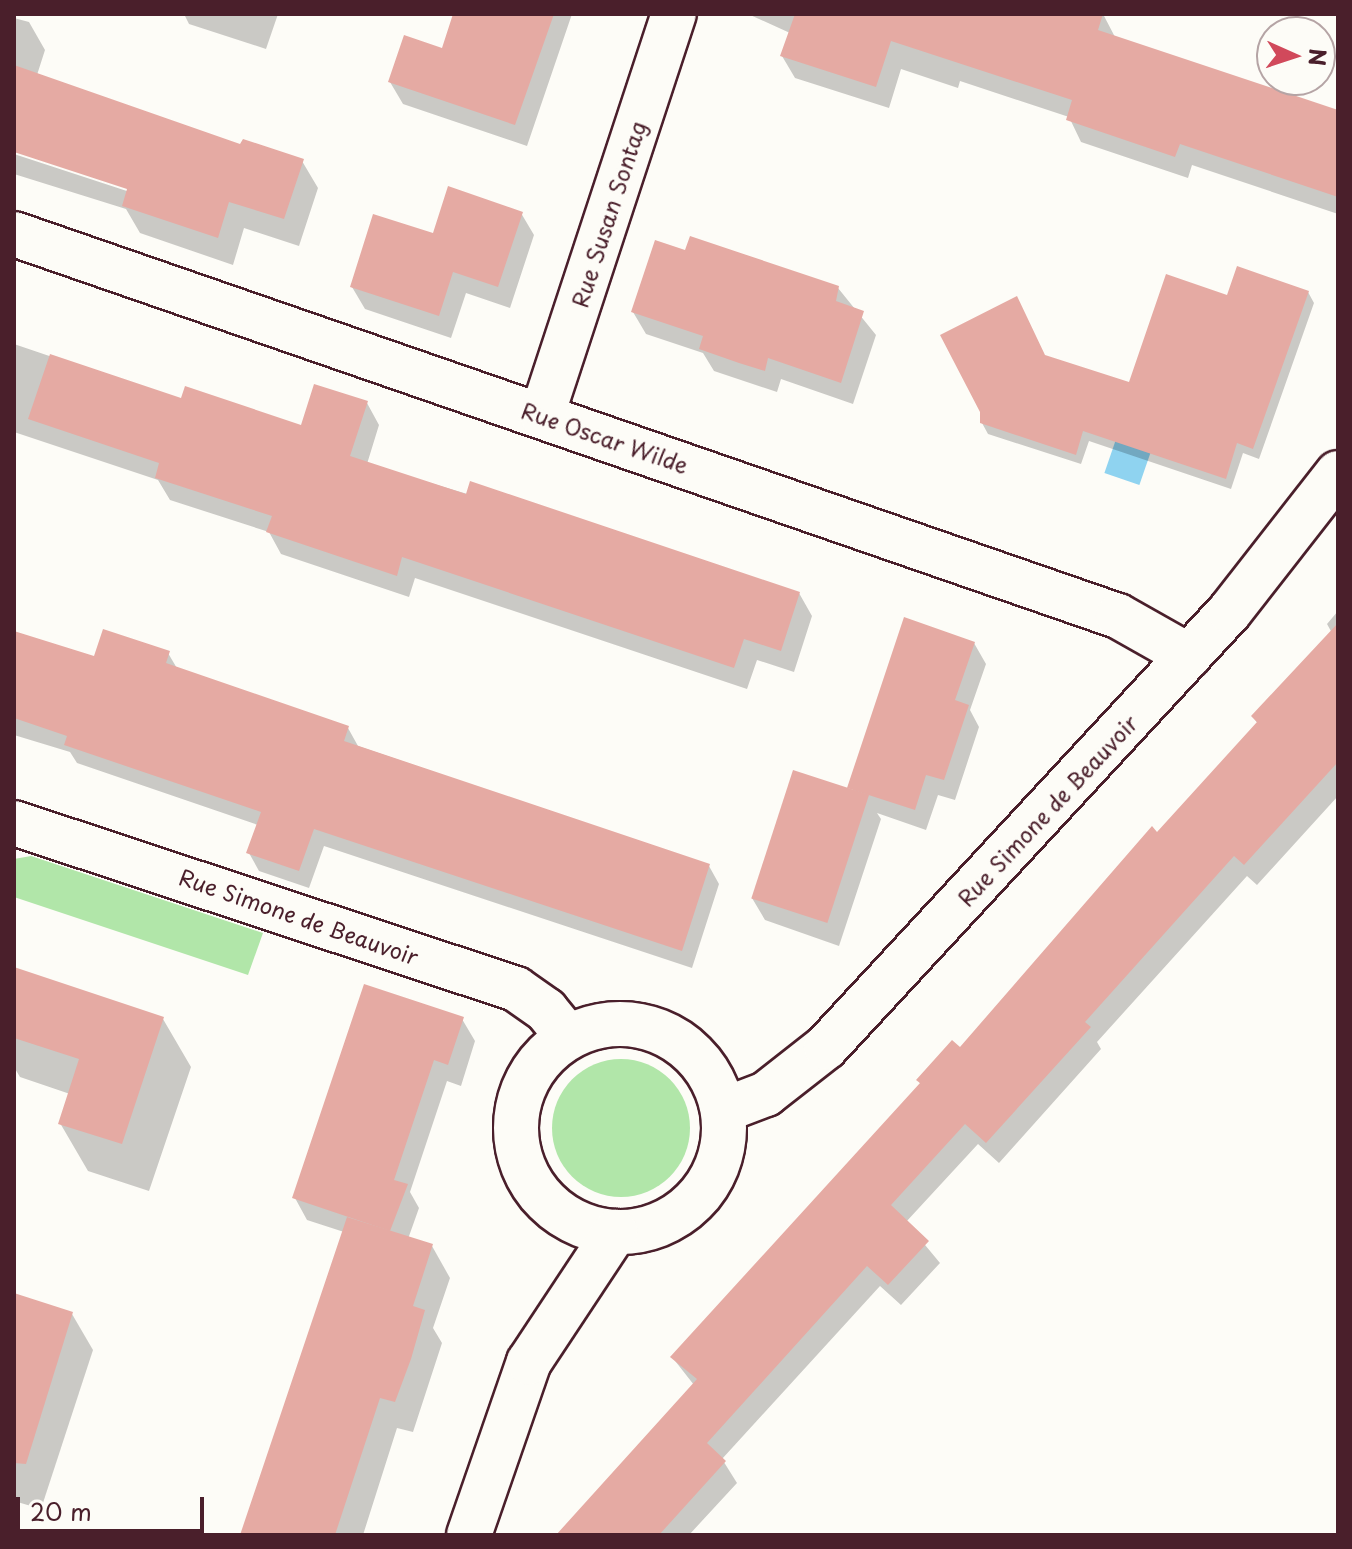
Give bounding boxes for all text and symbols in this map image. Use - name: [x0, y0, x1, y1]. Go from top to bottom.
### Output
- north arrow: [1256, 16, 1336, 96]
- text: N: [1302, 48, 1335, 67]
- street label: Rue Susan Sontag: [565, 117, 651, 311]
- street label: Rue Oscar Wilde: [517, 396, 693, 478]
- street label: Rue Simone de Beauvoir: [949, 707, 1145, 913]
- street label: Rue Simone de Beauvoir: [173, 862, 425, 970]
- scale bar: [20, 1481, 208, 1531]
- text: 20 m: [30, 1493, 92, 1529]

